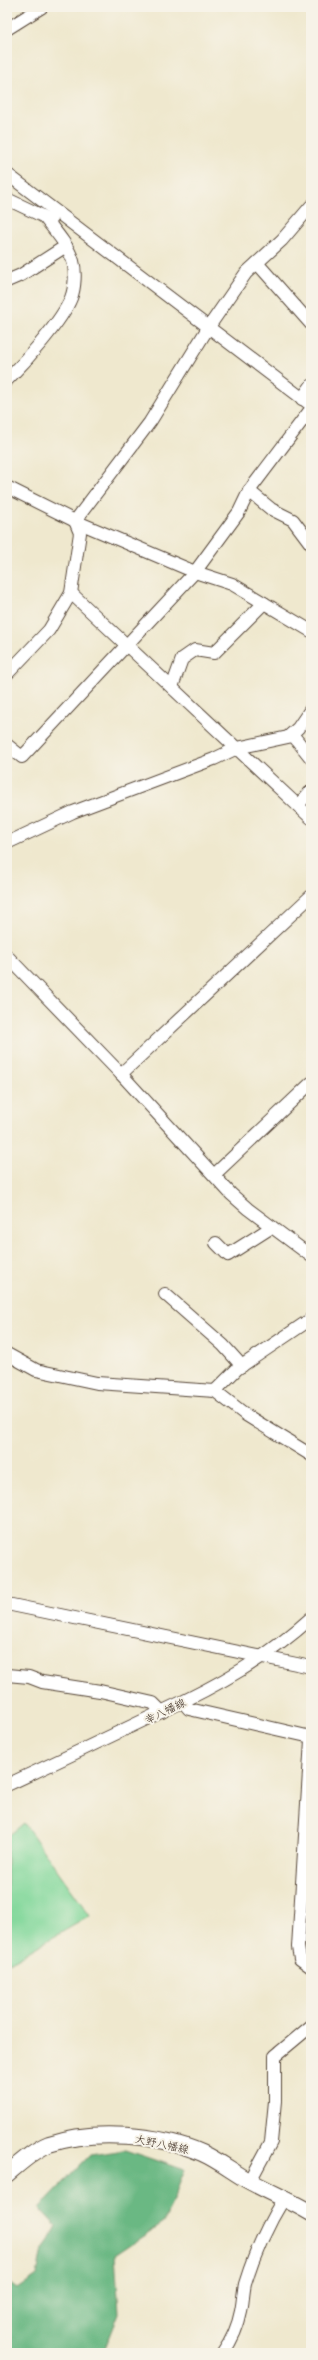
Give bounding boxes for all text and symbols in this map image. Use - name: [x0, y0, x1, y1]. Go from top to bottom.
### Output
- street label: 幸八幡線: [142, 1695, 188, 1727]
- street label: 大野八幡線: [134, 2131, 190, 2157]

